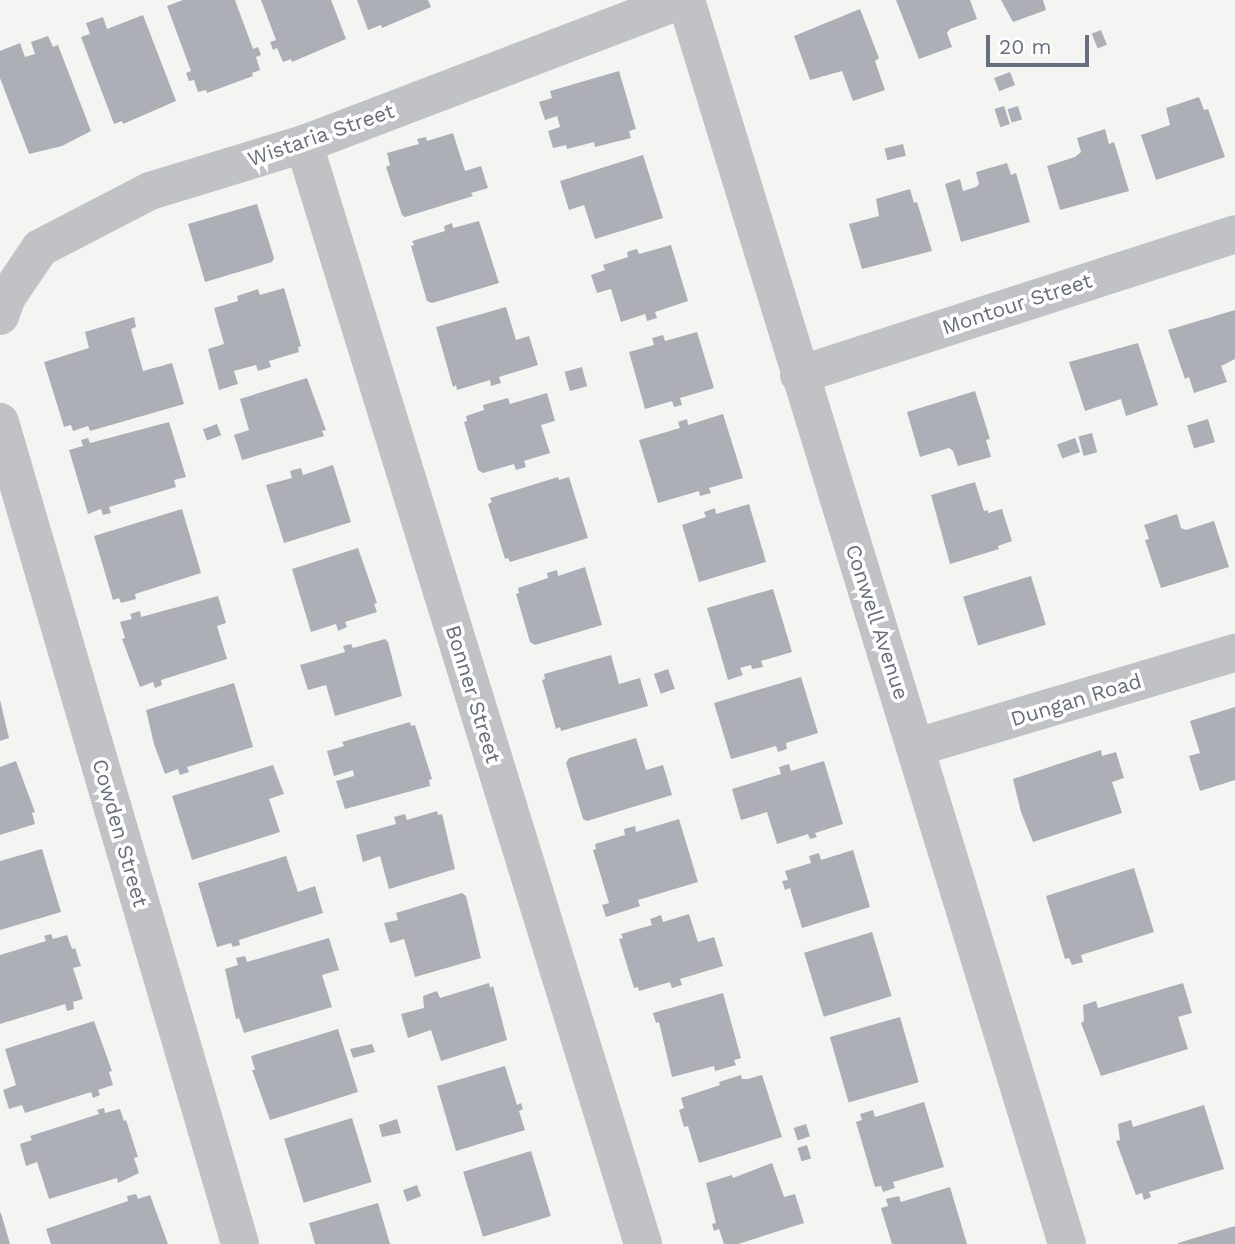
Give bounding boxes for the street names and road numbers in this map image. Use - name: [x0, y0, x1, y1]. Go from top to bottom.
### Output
- street label: Wistaria Street: [244, 98, 398, 172]
- street label: Montour Street: [939, 268, 1095, 340]
- street label: Conwell Avenue: [840, 540, 914, 704]
- street label: Bonner Street: [440, 622, 506, 766]
- street label: Dungan Road: [1007, 668, 1145, 732]
- street label: Cowden Street: [87, 756, 153, 910]

